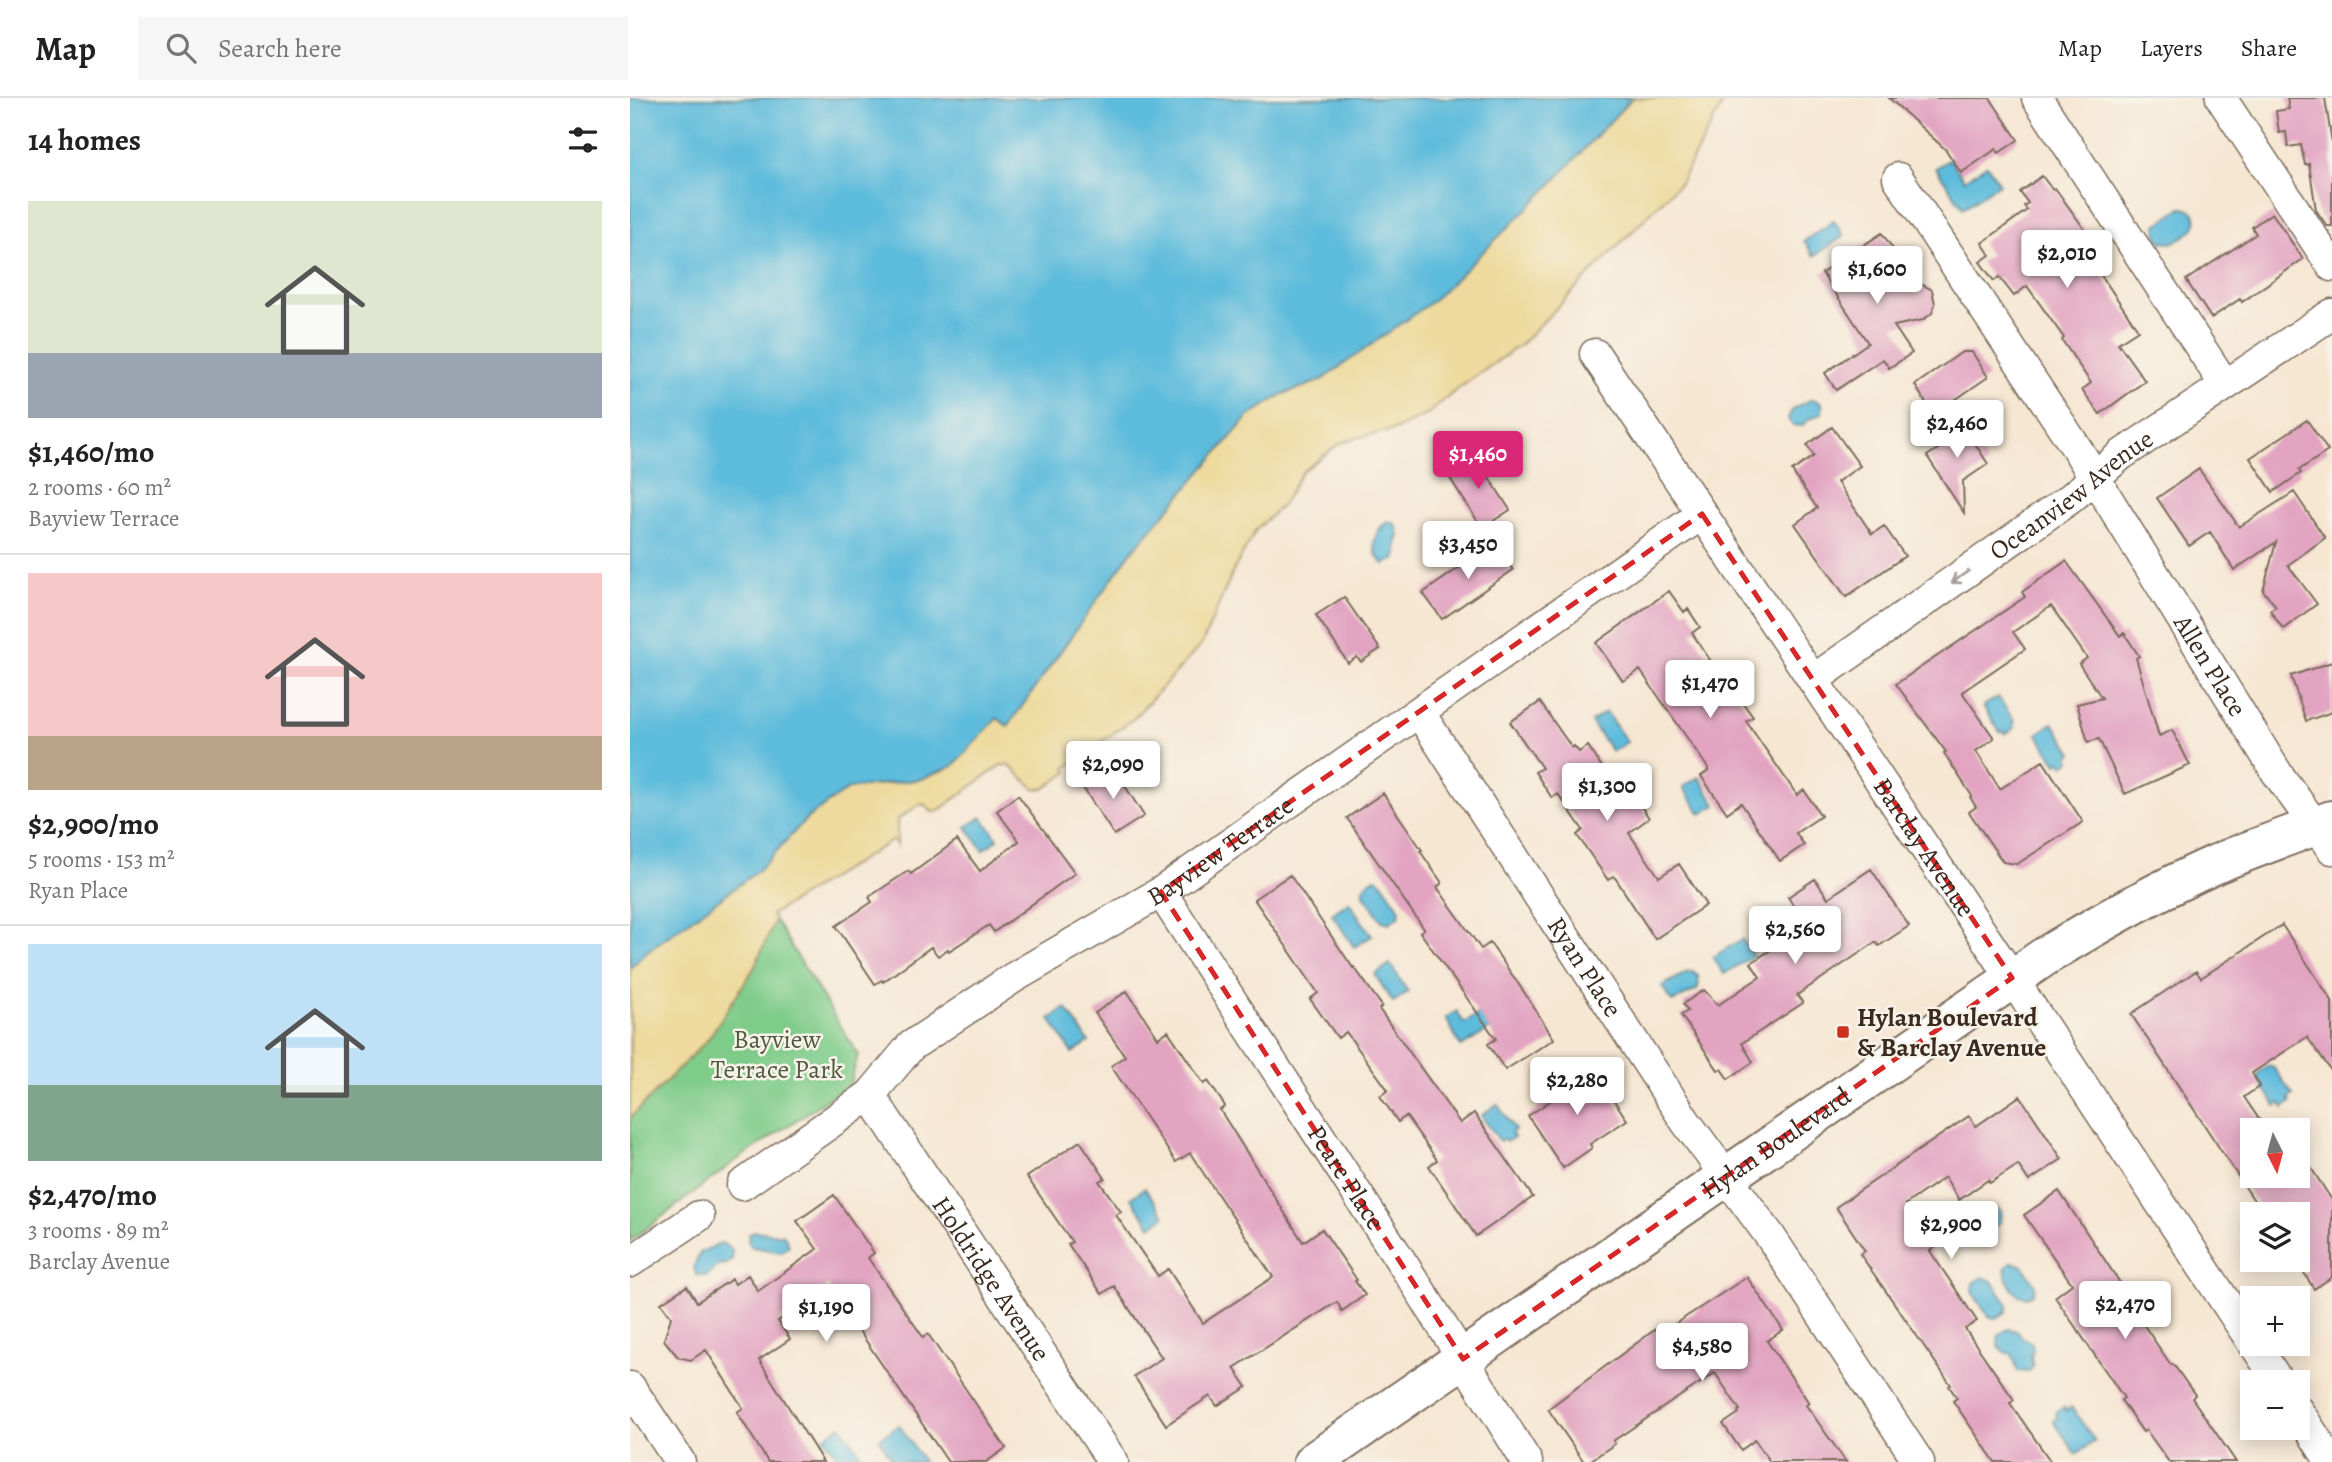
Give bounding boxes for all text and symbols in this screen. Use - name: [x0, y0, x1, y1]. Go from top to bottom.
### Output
- search box: [138, 17, 628, 80]
- text: Map: [35, 26, 96, 71]
- icon: search: [162, 29, 200, 67]
- text: Search here: [218, 31, 342, 66]
- text: Map: [2058, 32, 2102, 64]
- text: Layers: [2140, 32, 2203, 64]
- text: Share: [2241, 32, 2297, 64]
- text: 14 homes: [28, 120, 141, 160]
- icon: filters: [564, 121, 602, 159]
- pin: $2,010: [2010, 230, 2124, 290]
- text: $2,010: [2037, 237, 2097, 268]
- pin: $1,600: [1820, 246, 1934, 306]
- icon: home: [252, 247, 378, 373]
- text: $1,600: [1847, 253, 1907, 284]
- pin: $2,460: [1900, 400, 2014, 460]
- text: $2,460: [1926, 407, 1988, 438]
- street label: Oceanview Avenue: [1982, 421, 2160, 568]
- text: $1,460/mo: [28, 432, 154, 472]
- pin: $1,460: [1421, 432, 1535, 491]
- text: $1,460: [1449, 438, 1507, 469]
- text: 2 rooms · 60 m²: [28, 472, 171, 503]
- text: Bayview Terrace: [28, 503, 179, 534]
- pin: $3,450: [1411, 522, 1525, 581]
- text: $3,450: [1439, 528, 1498, 559]
- one-way arrow: [1951, 569, 1970, 584]
- street label: Allen Place: [2165, 607, 2255, 723]
- icon: home: [252, 619, 378, 745]
- pin: $1,470: [1653, 660, 1767, 720]
- text: $1,470: [1681, 667, 1739, 698]
- pin: $2,090: [1056, 742, 1170, 801]
- text: $2,090: [1082, 748, 1144, 779]
- pin: $1,300: [1550, 764, 1664, 823]
- text: $1,300: [1578, 770, 1636, 801]
- street label: Barclay Avenue: [1865, 771, 1983, 924]
- street label: Bayview Terrace: [1141, 788, 1300, 914]
- text: $2,900/mo: [28, 804, 159, 844]
- text: 5 rooms · 153 m²: [28, 844, 175, 875]
- text: Ryan Place: [28, 875, 128, 906]
- pin: $2,560: [1738, 906, 1852, 966]
- street label: Ryan Place: [1539, 910, 1630, 1024]
- text: $2,560: [1765, 913, 1825, 944]
- icon: home: [252, 990, 378, 1116]
- place label: Hylan Boulevard & Barclay Avenue: [1857, 1000, 2046, 1065]
- park label: Bayview Terrace Park: [711, 1022, 843, 1087]
- marker: Hylan Boulevard & Barclay Avenue: [1835, 1024, 1851, 1040]
- pin: $2,280: [1520, 1058, 1634, 1117]
- text: $2,280: [1546, 1064, 1608, 1095]
- street label: Hylan Boulevard: [1693, 1079, 1858, 1207]
- street label: Peare Place: [1299, 1118, 1393, 1237]
- north arrow: [2240, 1118, 2310, 1188]
- map controls: [2240, 1118, 2310, 1440]
- text: $2,470/mo: [28, 1175, 157, 1215]
- street label: Holdridge Avenue: [924, 1189, 1058, 1368]
- pin: $2,900: [1894, 1202, 2008, 1261]
- button: layers: [2240, 1202, 2310, 1272]
- text: $2,900: [1920, 1208, 1982, 1239]
- text: 3 rooms · 89 m²: [28, 1215, 169, 1246]
- text: Barclay Avenue: [28, 1246, 170, 1277]
- pin: $2,470: [2068, 1282, 2182, 1341]
- pin: $1,190: [769, 1284, 883, 1344]
- button: +: [2240, 1286, 2310, 1356]
- text: $2,470: [2095, 1288, 2155, 1319]
- text: $1,190: [798, 1291, 854, 1322]
- pin: $4,580: [1645, 1324, 1759, 1383]
- text: $4,580: [1672, 1330, 1732, 1361]
- button: −: [2240, 1370, 2310, 1440]

